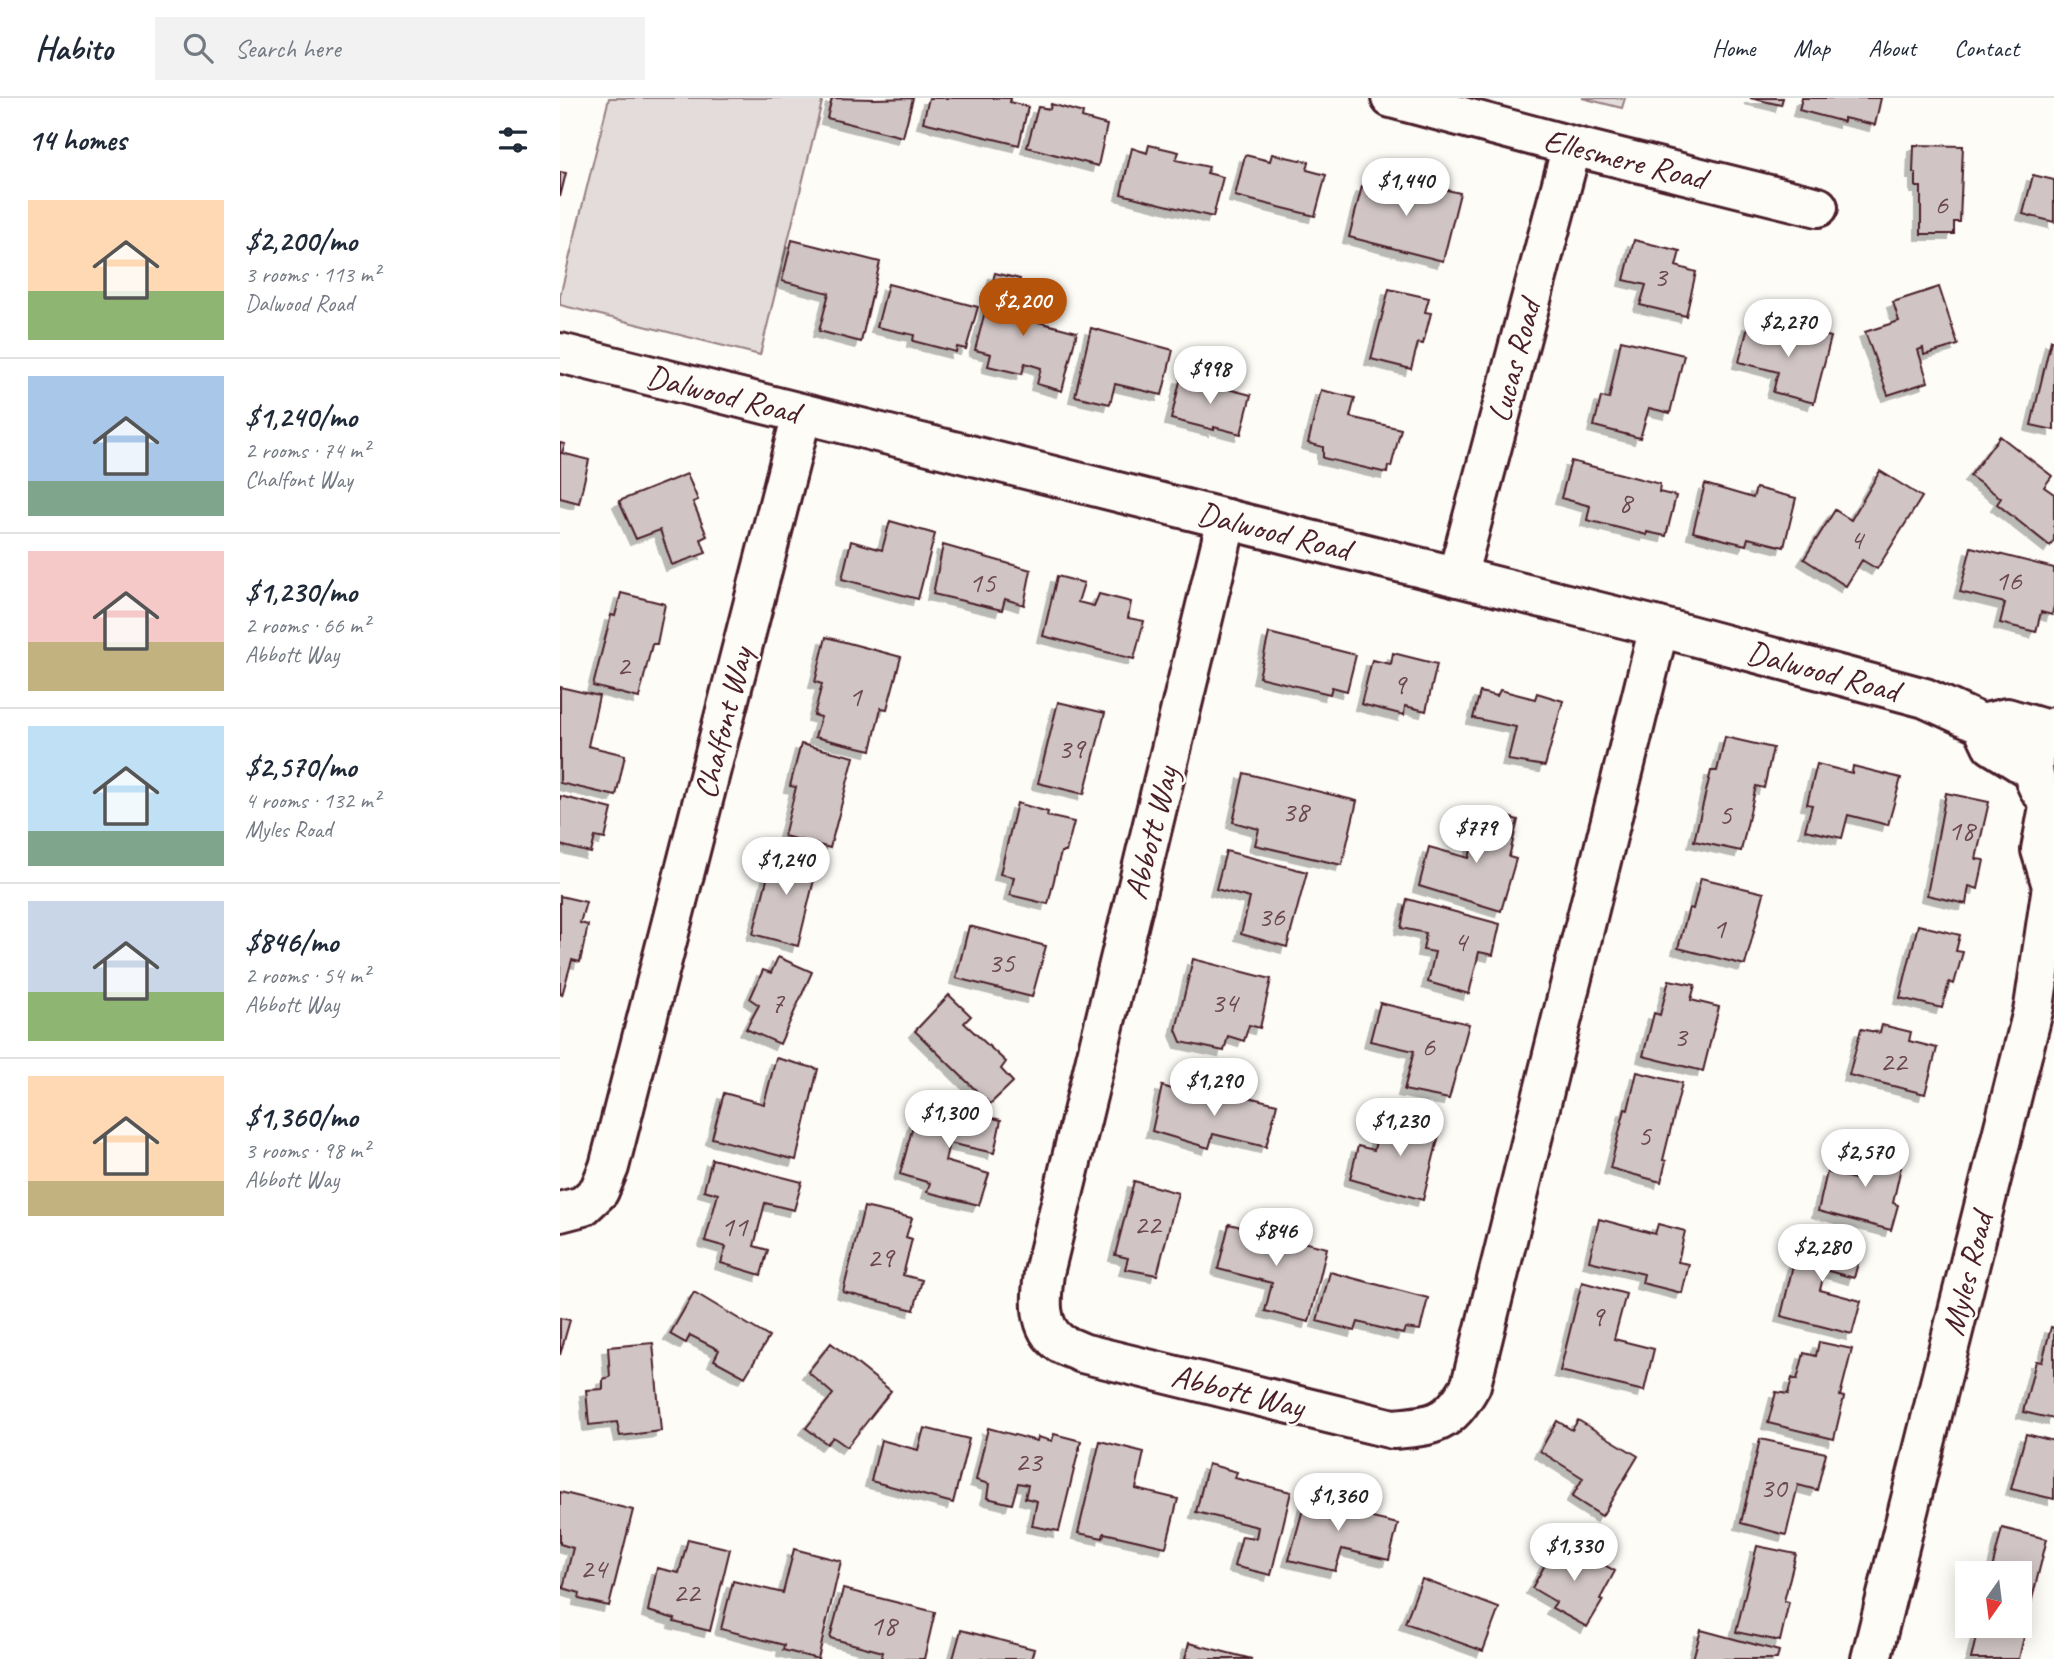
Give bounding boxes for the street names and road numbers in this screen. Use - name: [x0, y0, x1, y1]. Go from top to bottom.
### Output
- street label: Ellesmere Road: [1540, 119, 1715, 201]
- street label: Lucas Road: [1478, 291, 1552, 427]
- street label: Dalwood Road: [642, 355, 808, 434]
- street label: Dalwood Road: [1193, 492, 1359, 571]
- street label: Dalwood Road: [1742, 631, 1908, 713]
- street label: Chalfont Way: [684, 640, 763, 803]
- street label: Abbott Way: [1114, 760, 1188, 904]
- street label: Myles Road: [1932, 1203, 2004, 1340]
- street label: Abbott Way: [1167, 1354, 1311, 1428]

